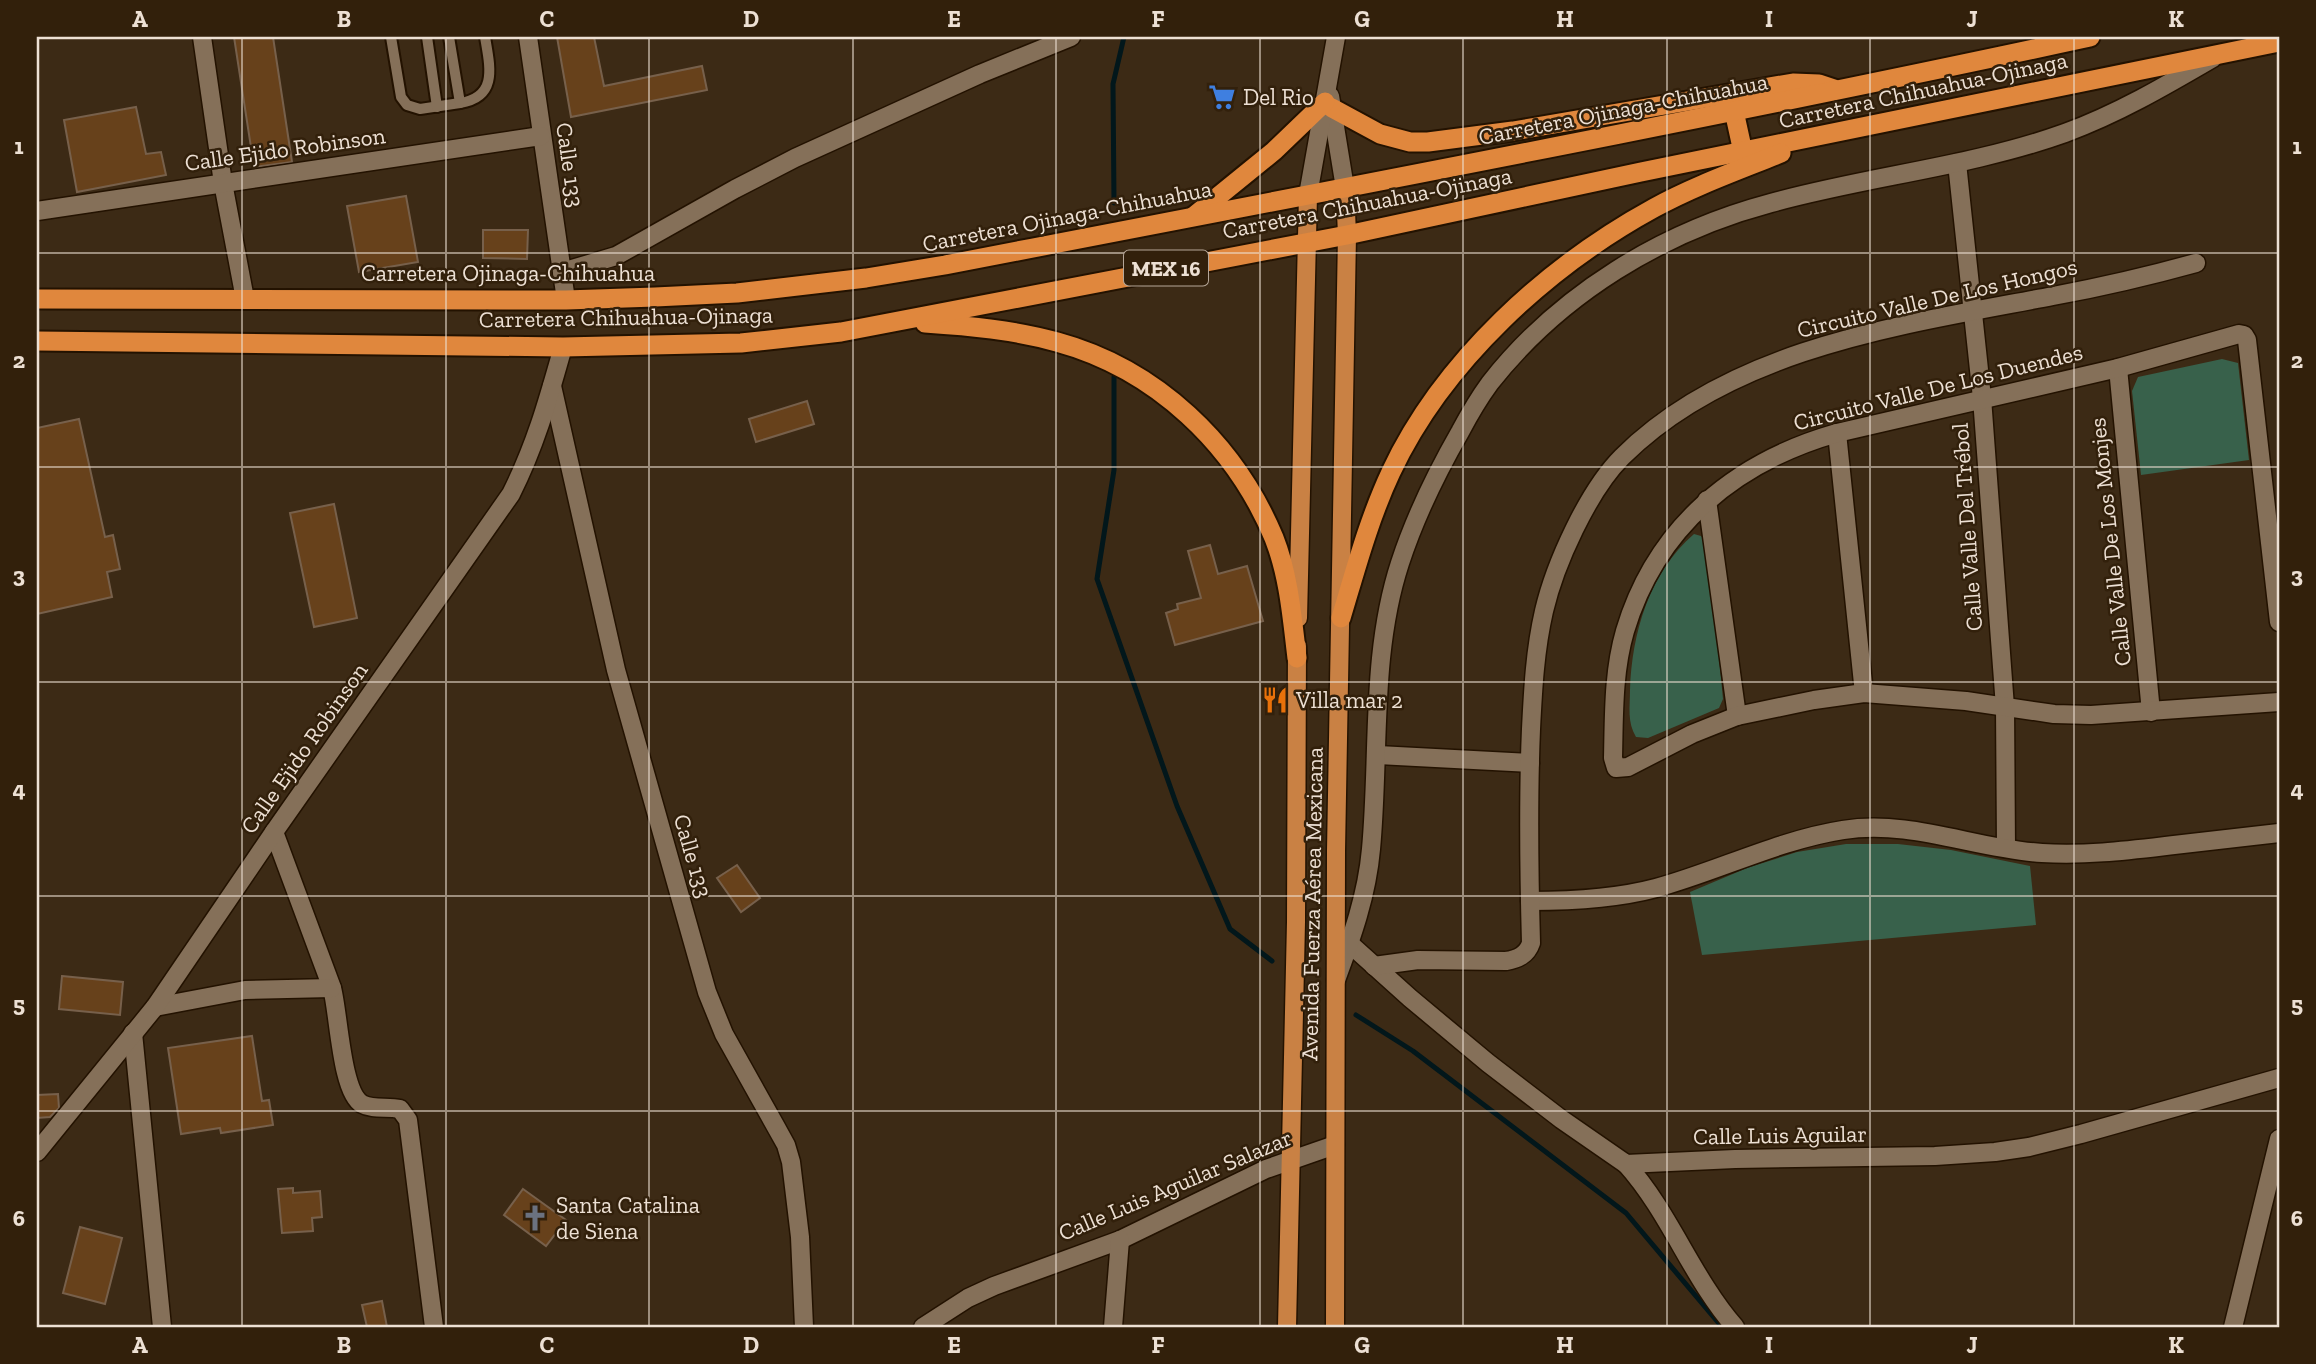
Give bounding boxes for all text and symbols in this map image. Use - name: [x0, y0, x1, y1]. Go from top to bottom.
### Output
- text: A: [132, 5, 148, 33]
- text: B: [337, 5, 351, 33]
- text: C: [540, 5, 554, 33]
- text: D: [743, 5, 759, 33]
- text: E: [947, 5, 961, 33]
- text: F: [1151, 5, 1165, 33]
- text: G: [1354, 5, 1370, 33]
- text: H: [1556, 5, 1574, 33]
- text: I: [1765, 5, 1773, 33]
- text: J: [1966, 5, 1978, 33]
- text: K: [2168, 5, 2184, 33]
- street label: Carretera Chihuahua-Ojinaga: [1776, 46, 2070, 134]
- street label: Carretera Ojinaga-Chihuahua: [1476, 67, 1770, 151]
- supermarket icon: Del Rio: [1207, 82, 1237, 112]
- place label: Del Rio: [1243, 83, 1314, 111]
- street label: Calle Ejido Robinson: [183, 121, 387, 177]
- street label: Calle 133: [550, 121, 590, 209]
- text: 1: [14, 132, 24, 160]
- text: 1: [2292, 132, 2302, 160]
- street label: Carretera Chihuahua-Ojinaga: [1220, 161, 1514, 245]
- street label: Carretera Ojinaga-Chihuahua: [920, 174, 1214, 258]
- road number: MEX 16: [1124, 250, 1208, 286]
- street label: Circuito Valle De Los Hongos: [1794, 252, 2080, 344]
- street label: Carretera Ojinaga-Chihuahua: [361, 259, 655, 287]
- street label: Carretera Chihuahua-Ojinaga: [479, 300, 773, 334]
- street label: Circuito Valle De Los Duendes: [1791, 337, 2085, 437]
- text: 2: [13, 346, 25, 374]
- text: 2: [2291, 346, 2303, 374]
- street label: Calle Valle De Los Monjes: [2083, 416, 2137, 668]
- street label: Calle Valle Del Trébol: [1946, 422, 1988, 632]
- text: 3: [13, 561, 25, 589]
- text: 3: [2291, 561, 2303, 589]
- street label: Calle Ejido Robinson: [235, 657, 373, 839]
- restaurant icon: Villa mar 2: [1260, 685, 1290, 715]
- place label: Villa mar 2: [1295, 686, 1403, 714]
- street label: Avenida Fuerza Aérea Mexicana: [1295, 747, 1329, 1061]
- text: 4: [12, 775, 26, 803]
- text: 4: [2290, 775, 2304, 803]
- street label: Calle 133: [668, 811, 718, 901]
- text: 5: [13, 990, 25, 1018]
- text: 5: [2291, 990, 2303, 1018]
- street label: Calle Luis Aguilar: [1693, 1119, 1867, 1151]
- street label: Calle Luis Aguilar Salazar: [1054, 1123, 1296, 1247]
- place label: Santa Catalina de Siena: [556, 1191, 700, 1245]
- church icon: Santa Catalina de Siena: [520, 1203, 550, 1233]
- text: 6: [13, 1204, 25, 1232]
- text: 6: [2291, 1204, 2303, 1232]
- text: A: [132, 1331, 148, 1359]
- text: B: [337, 1331, 351, 1359]
- text: C: [540, 1331, 554, 1359]
- text: D: [743, 1331, 759, 1359]
- text: E: [947, 1331, 961, 1359]
- text: F: [1151, 1331, 1165, 1359]
- text: G: [1354, 1331, 1370, 1359]
- text: H: [1556, 1331, 1574, 1359]
- text: I: [1765, 1331, 1773, 1359]
- text: J: [1966, 1331, 1978, 1359]
- text: K: [2168, 1331, 2184, 1359]

